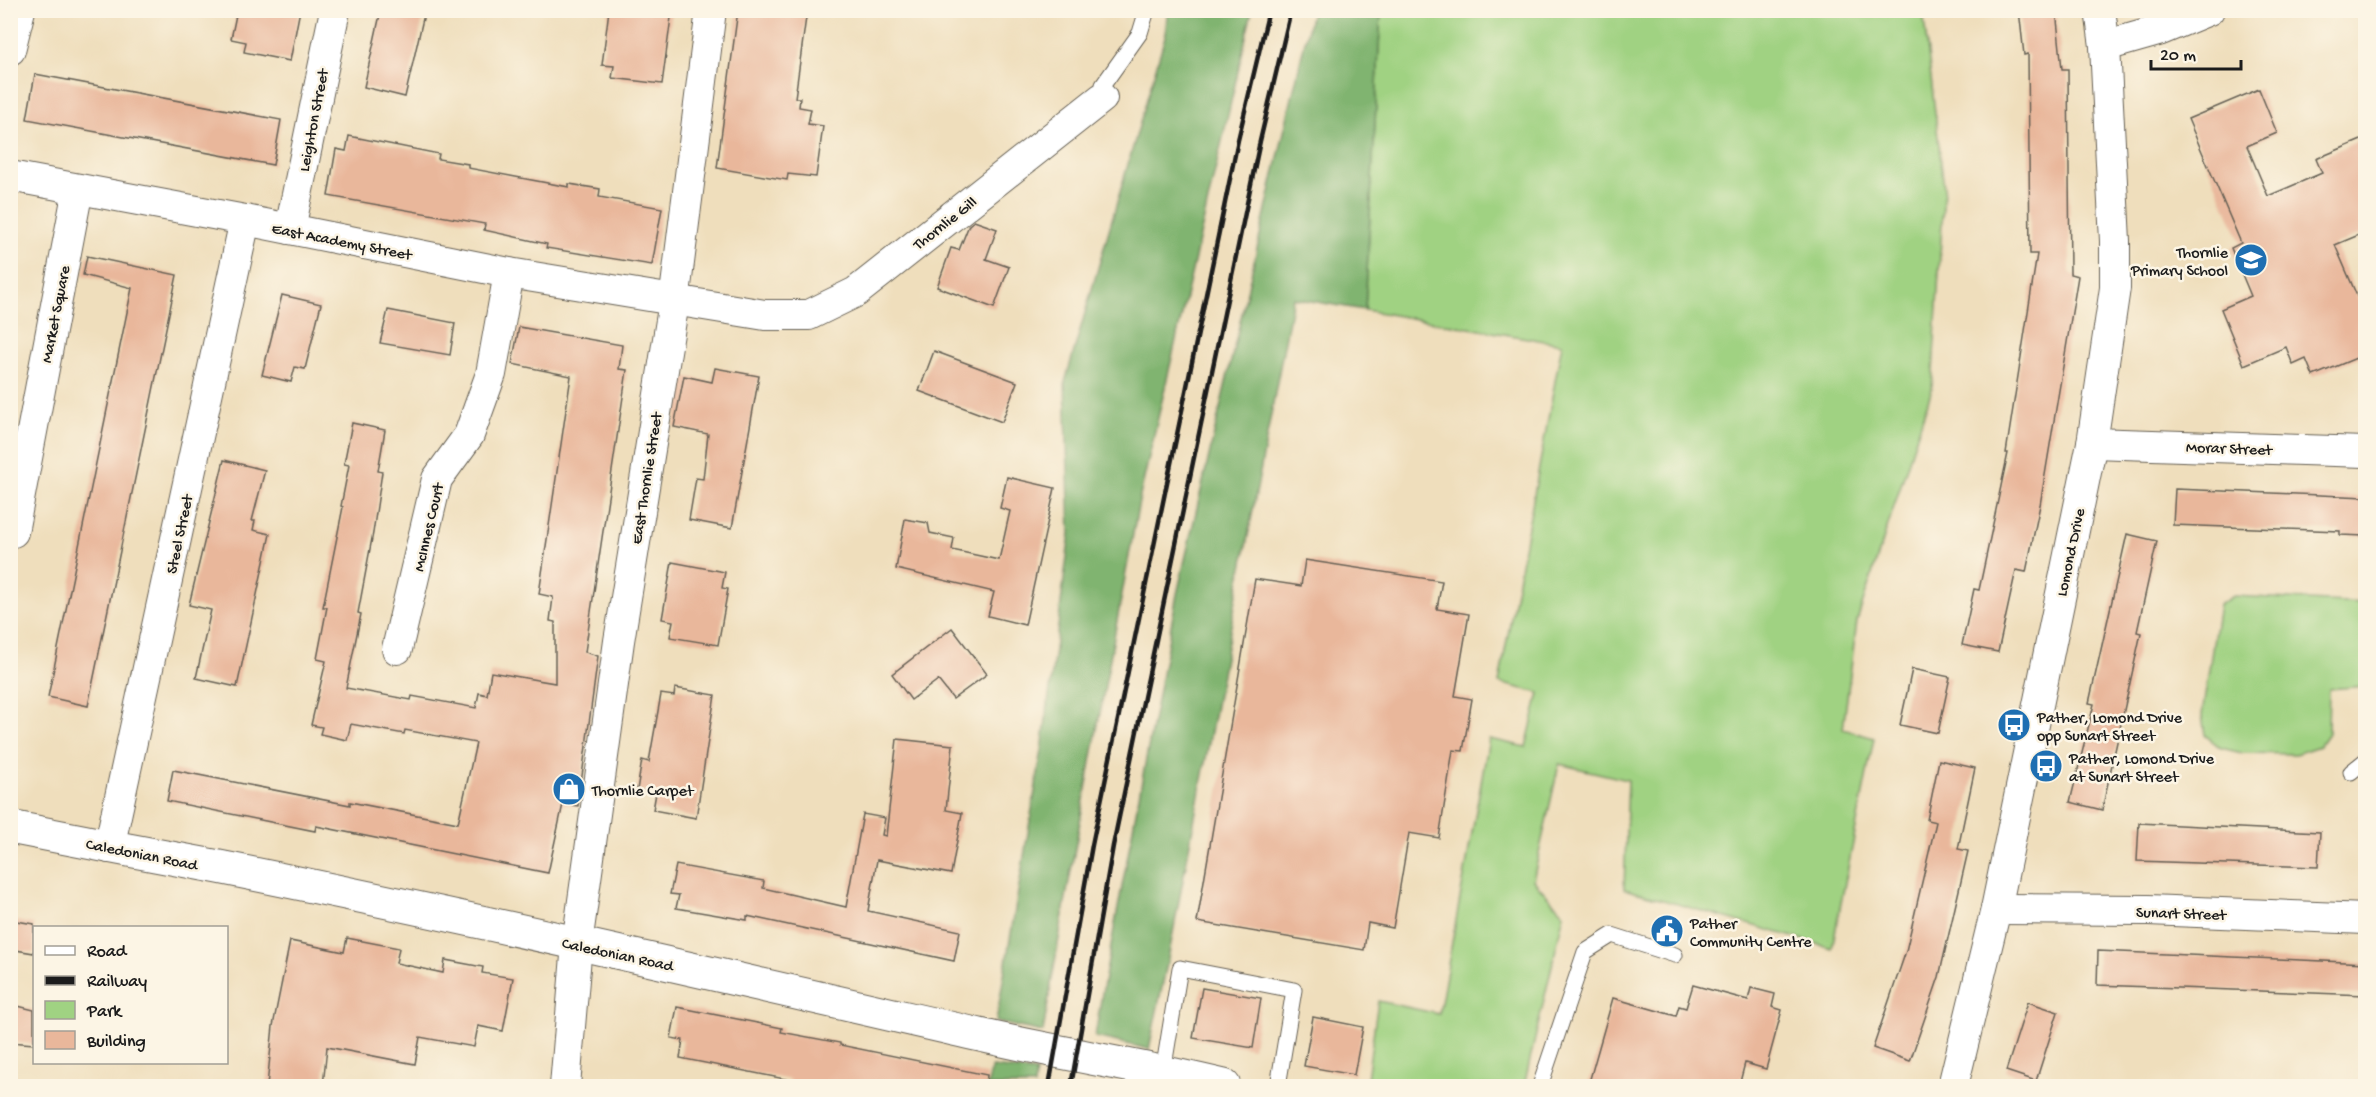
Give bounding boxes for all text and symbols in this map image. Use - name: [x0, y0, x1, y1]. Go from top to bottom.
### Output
- scale bar: [2151, 33, 2241, 71]
- text: 20 m: [2160, 46, 2196, 67]
- street label: Leighton Street: [296, 66, 335, 174]
- street label: Thornlie Gill: [910, 194, 982, 256]
- street label: East Academy Street: [270, 221, 414, 267]
- school or university icon: Thornlie Primary School: [2233, 242, 2269, 278]
- place label: Thornlie Primary School: [2130, 245, 2229, 282]
- street label: Market Square: [39, 264, 76, 365]
- street label: East Thornlie Street: [629, 410, 668, 546]
- street label: Morar Street: [2186, 440, 2274, 462]
- street label: McInnes Court: [411, 480, 450, 574]
- street label: Steel Street: [164, 492, 199, 576]
- street label: Lomond Drive: [2054, 506, 2091, 598]
- bus stop icon: Pather, Lomond Drive opp Sunart Street: [1996, 707, 2032, 743]
- place label: Pather, Lomond Drive opp Sunart Street: [2036, 710, 2183, 747]
- bus stop icon: Pather, Lomond Drive at Sunart Street: [2028, 748, 2064, 784]
- place label: Pather, Lomond Drive at Sunart Street: [2068, 751, 2215, 788]
- shop icon: Thornlie Carpet: [551, 771, 587, 807]
- place label: Thornlie Carpet: [591, 783, 695, 802]
- street label: Caledonian Road: [84, 836, 200, 877]
- street label: Sunart Street: [2136, 904, 2228, 927]
- public building icon: Pather Community Centre: [1649, 913, 1685, 949]
- place label: Pather Community Centre: [1689, 916, 1812, 953]
- legend: [33, 926, 228, 1064]
- street label: Caledonian Road: [560, 935, 676, 978]
- text: Road: [87, 942, 128, 963]
- text: Railway: [87, 972, 147, 993]
- text: Park: [86, 1002, 123, 1023]
- text: Building: [86, 1032, 146, 1053]

